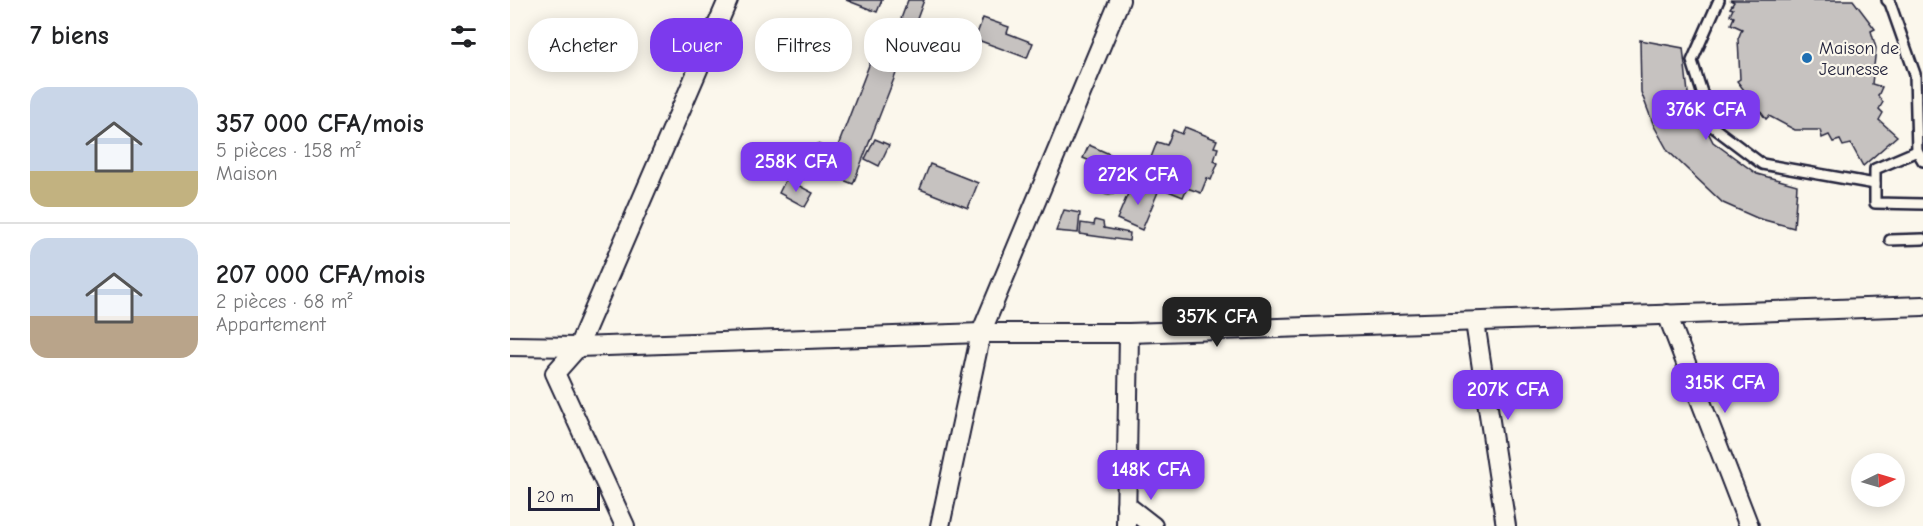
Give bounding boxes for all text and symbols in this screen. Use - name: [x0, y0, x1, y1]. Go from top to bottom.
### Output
- chip: Acheter: [528, 18, 638, 72]
- chip: Louer: [650, 18, 743, 72]
- chip: Filtres: [755, 18, 852, 72]
- chip: Nouveau: [864, 18, 982, 72]
- icon: filters: [447, 20, 480, 53]
- text: 7 biens: [30, 21, 109, 51]
- place label: Maison de Jeunesse: [1819, 38, 1899, 80]
- marker: Maison de Jeunesse: [1800, 51, 1814, 65]
- pin: 376K CFA: [1644, 90, 1768, 141]
- text: 376K CFA: [1666, 98, 1746, 121]
- text: 357 000 CFA/mois: [216, 109, 424, 139]
- icon: home: [78, 111, 150, 183]
- text: 5 pièces · 158 m²: [216, 139, 361, 162]
- pin: 258K CFA: [734, 142, 858, 193]
- text: 258K CFA: [755, 150, 837, 173]
- pin: 272K CFA: [1076, 155, 1200, 206]
- text: Maison: [216, 162, 278, 185]
- text: 272K CFA: [1098, 163, 1178, 186]
- text: 207 000 CFA/mois: [216, 260, 425, 290]
- icon: home: [78, 262, 150, 334]
- text: 2 pièces · 68 m²: [216, 290, 353, 313]
- pin: 357K CFA: [1155, 297, 1279, 348]
- text: 357K CFA: [1176, 305, 1258, 328]
- text: Appartement: [216, 313, 326, 336]
- pin: 315K CFA: [1663, 363, 1787, 414]
- pin: 207K CFA: [1446, 370, 1570, 421]
- text: 315K CFA: [1685, 371, 1765, 394]
- text: 207K CFA: [1467, 378, 1549, 401]
- pin: 148K CFA: [1089, 450, 1213, 501]
- north arrow: [1851, 453, 1905, 507]
- map controls: [1851, 453, 1905, 507]
- text: 148K CFA: [1111, 458, 1191, 481]
- scale bar: [528, 484, 600, 512]
- text: 20 m: [537, 488, 574, 506]

